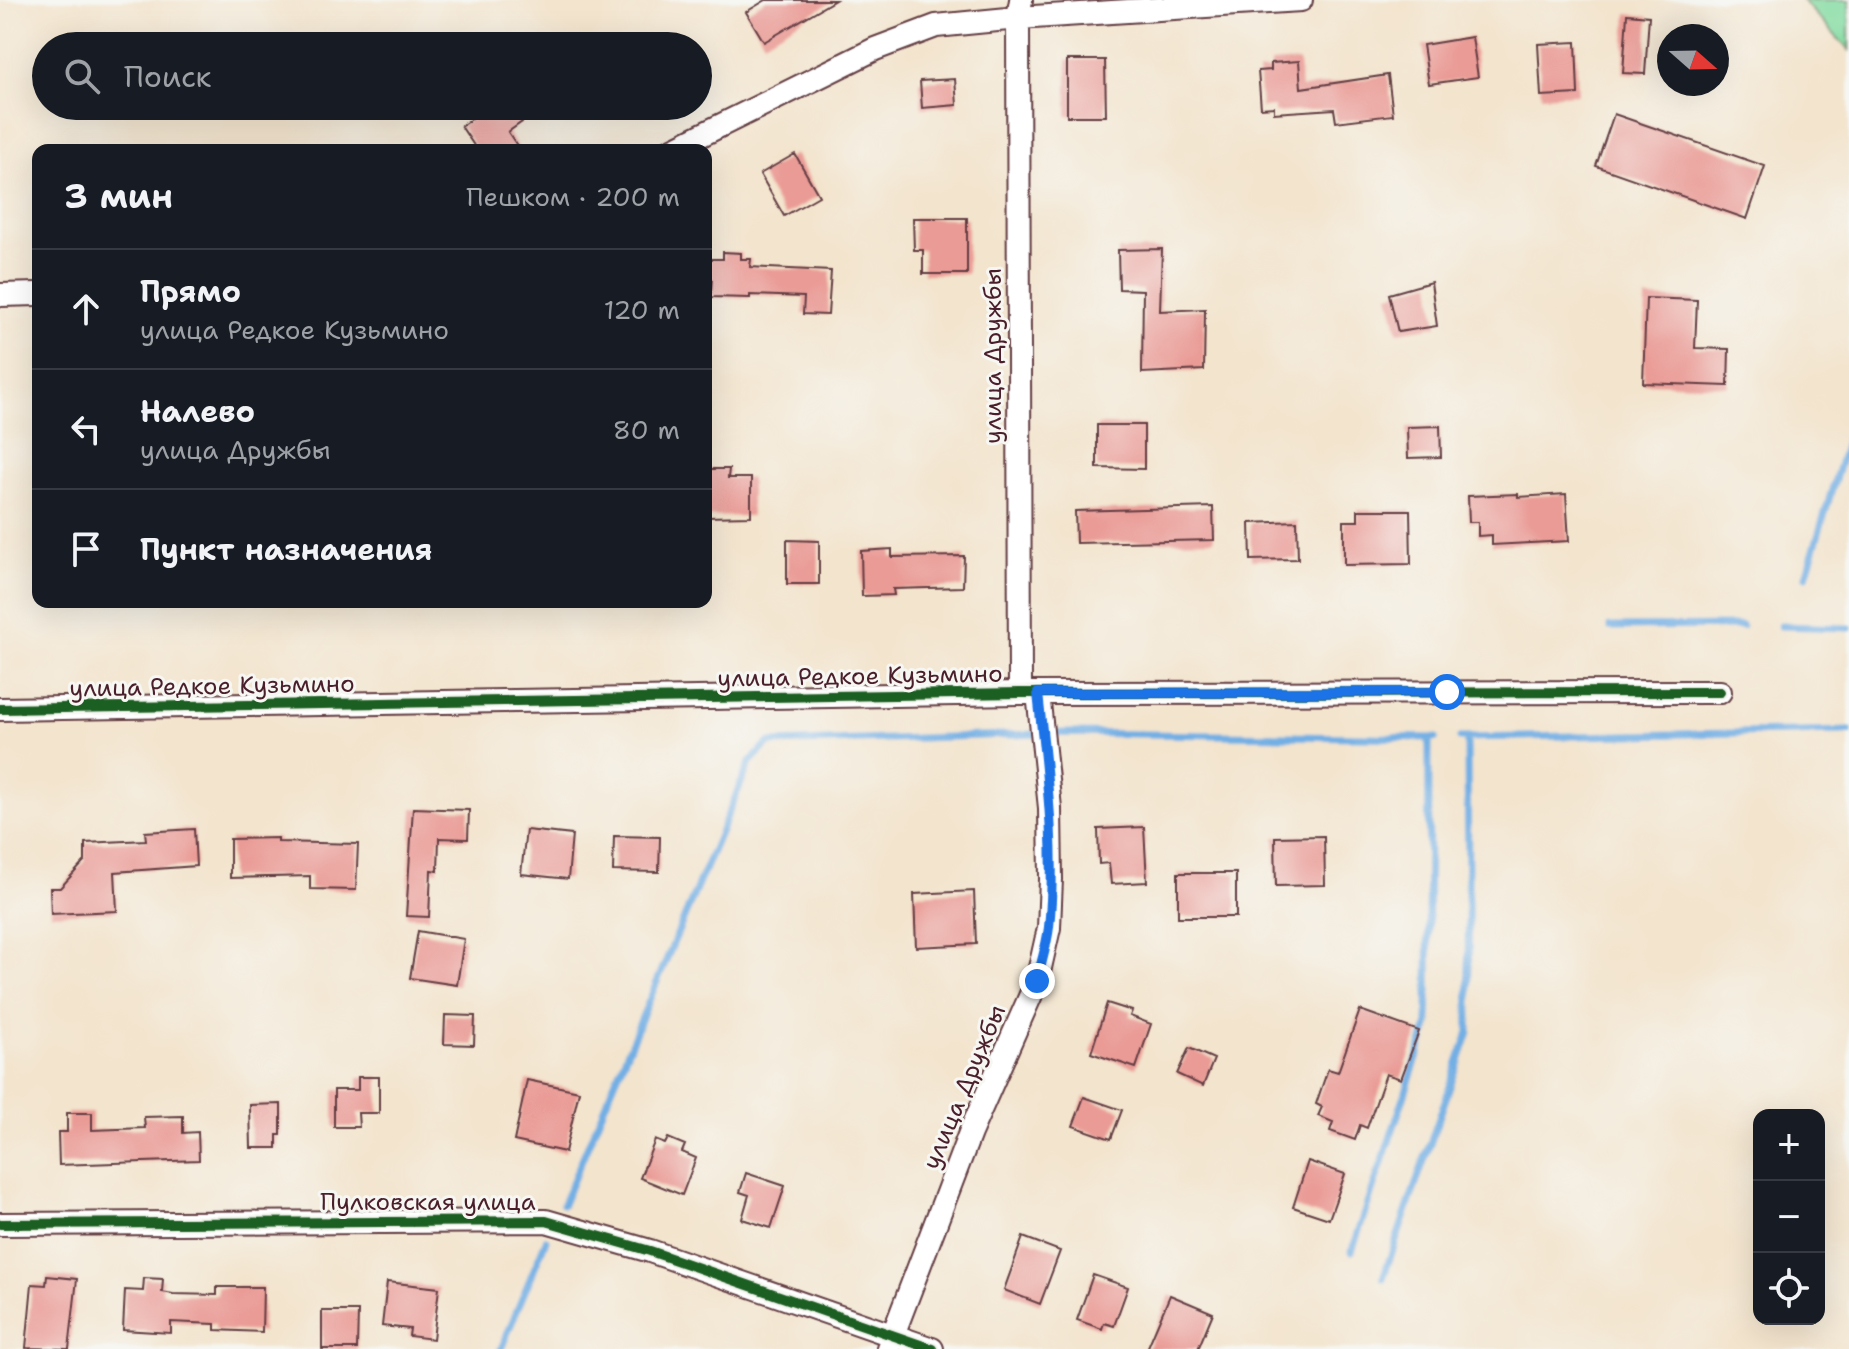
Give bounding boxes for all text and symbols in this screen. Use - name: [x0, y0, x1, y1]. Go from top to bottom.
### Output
- north arrow: [1657, 24, 1729, 96]
- search box: [32, 32, 712, 120]
- icon: search: [60, 54, 104, 98]
- text: Поиск: [124, 56, 212, 97]
- text: 3 мин: [64, 173, 173, 219]
- text: Пешком · 200 m: [466, 179, 680, 214]
- street label: улица Дружбы: [977, 268, 1009, 444]
- text: Прямо: [140, 271, 241, 312]
- icon: ahead: [64, 287, 108, 331]
- text: 120 m: [604, 292, 680, 327]
- text: улица Редкое Кузьмино: [140, 312, 449, 347]
- text: Налево: [140, 391, 255, 432]
- icon: left: [64, 407, 108, 451]
- text: 80 m: [613, 412, 680, 447]
- text: улица Дружбы: [140, 432, 331, 467]
- icon: arrive: [64, 527, 108, 571]
- text: Пункт назначения: [140, 529, 432, 570]
- street label: улица Редкое Кузьмино: [717, 658, 1003, 694]
- street label: улица Редкое Кузьмино: [69, 668, 355, 704]
- route start: [1429, 674, 1465, 710]
- route end: [1019, 963, 1055, 999]
- street label: улица Дружбы: [915, 1000, 1013, 1174]
- map controls: [1753, 1109, 1825, 1325]
- button: +: [1753, 1109, 1825, 1181]
- button: −: [1753, 1181, 1825, 1253]
- street label: Пулковская улица: [320, 1186, 536, 1218]
- button: locate: [1753, 1253, 1825, 1325]

